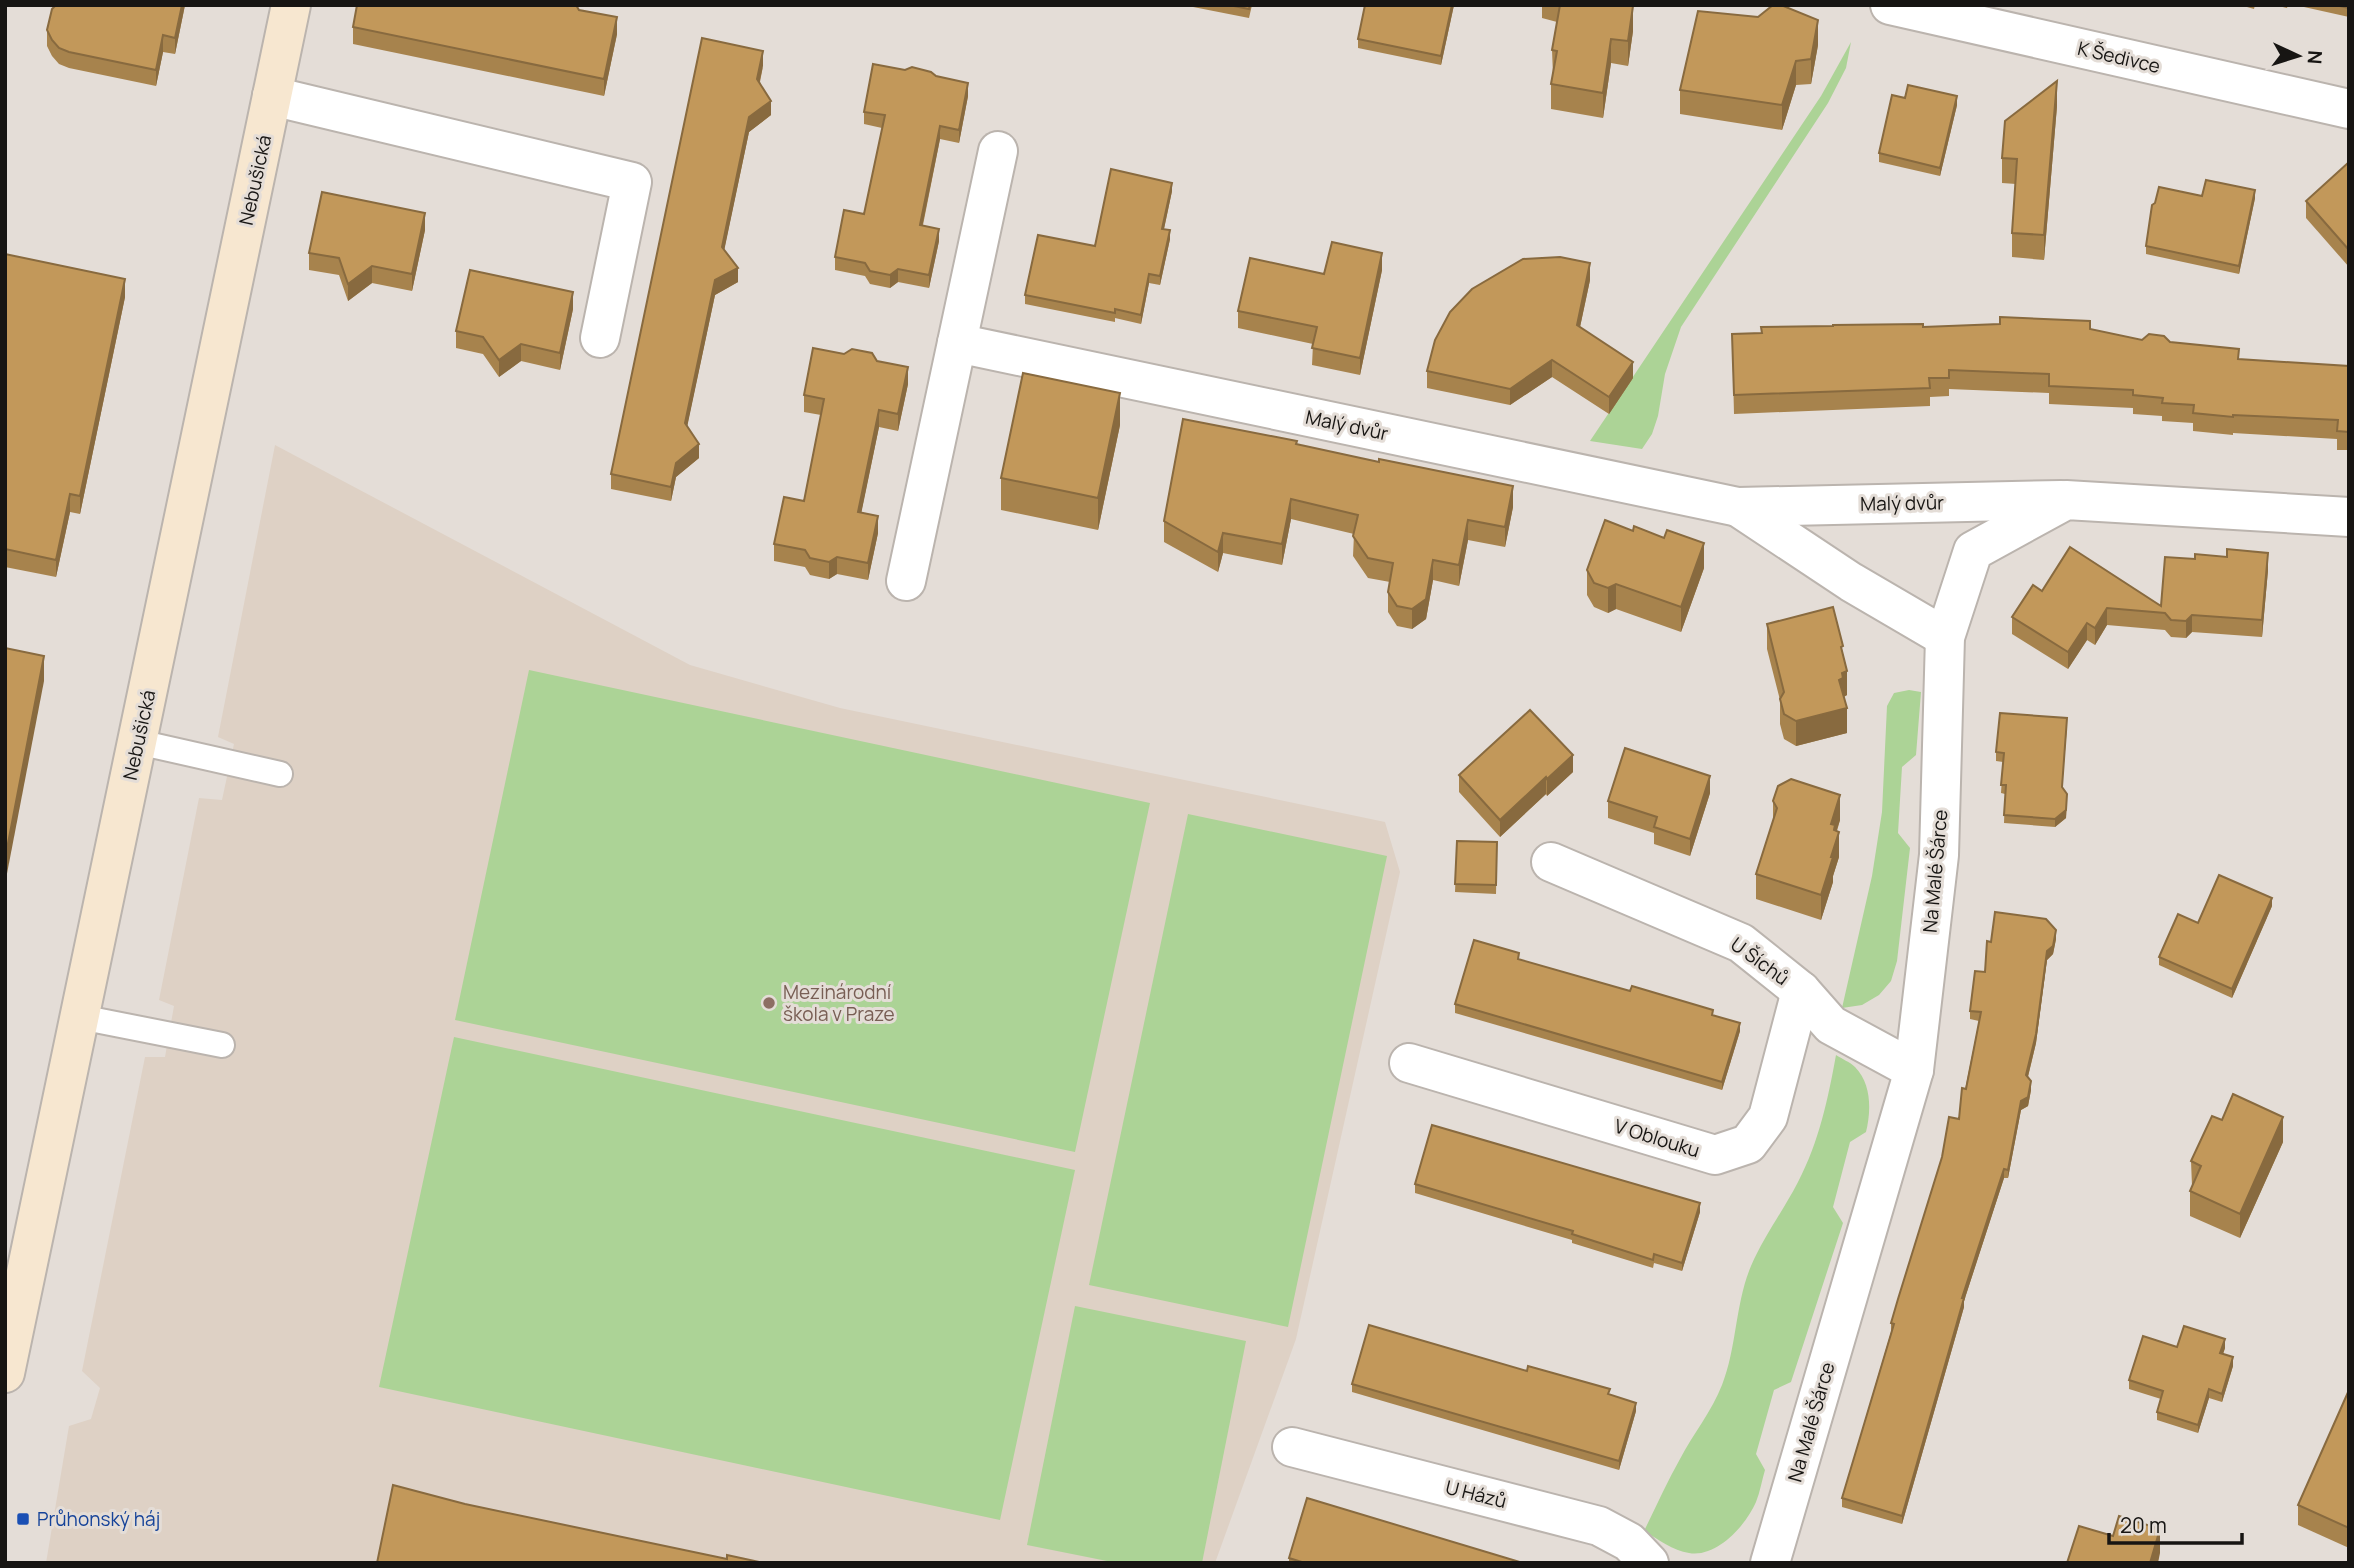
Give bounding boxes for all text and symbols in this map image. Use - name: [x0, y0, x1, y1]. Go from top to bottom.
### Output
- north arrow: [2263, 21, 2333, 91]
- street label: K Šedivce: [2075, 35, 2163, 79]
- text: N: [2302, 49, 2328, 65]
- street label: Nebušická: [233, 133, 277, 227]
- street label: Malý dvůr: [1303, 404, 1391, 446]
- street label: Malý dvůr: [1860, 489, 1944, 517]
- street label: Nebušická: [117, 688, 161, 782]
- street label: Na Malé Šárce: [1917, 808, 1953, 934]
- street label: U Šíchů: [1726, 931, 1794, 991]
- place label: Mezinárodní škola v Praze: [783, 979, 895, 1027]
- marker: Mezinárodní škola v Praze: [761, 995, 777, 1011]
- street label: V Oblouku: [1611, 1113, 1703, 1163]
- street label: Na Malé Šárce: [1781, 1359, 1841, 1485]
- street label: U Házů: [1443, 1474, 1509, 1514]
- scale bar: [2109, 1502, 2242, 1546]
- place label: Průhonský háj: [37, 1506, 160, 1532]
- marker: Průhonský háj: [15, 1511, 31, 1527]
- text: 20 m: [2120, 1511, 2167, 1539]

